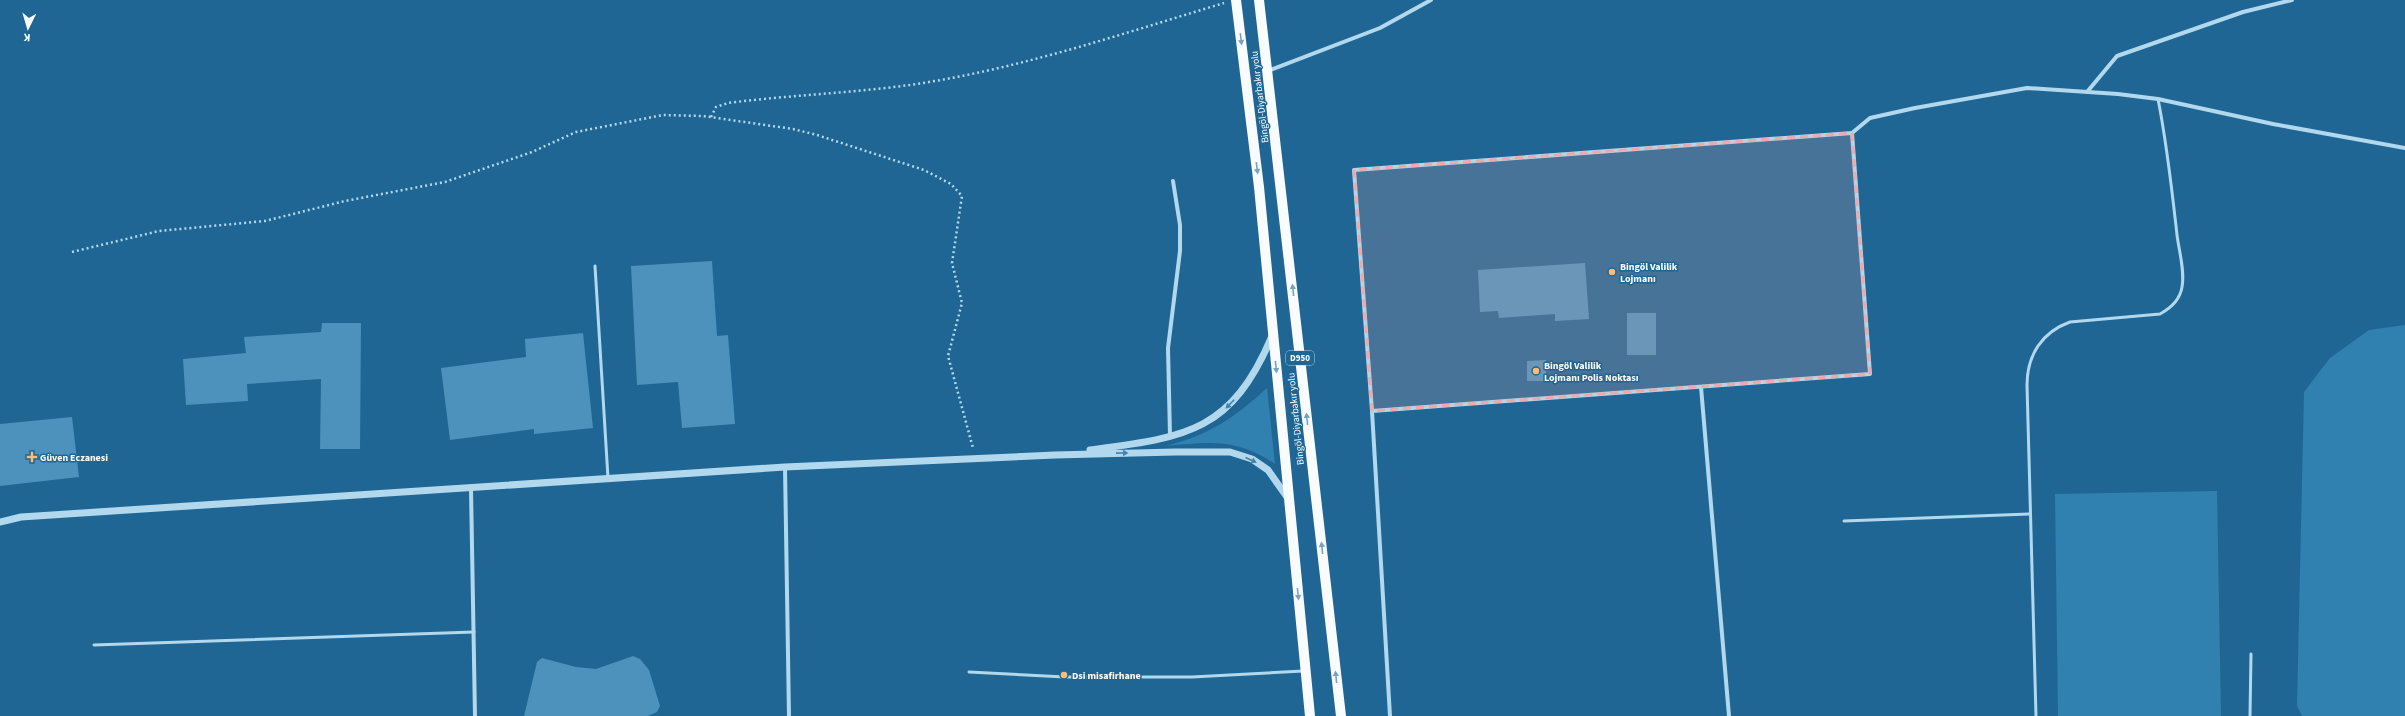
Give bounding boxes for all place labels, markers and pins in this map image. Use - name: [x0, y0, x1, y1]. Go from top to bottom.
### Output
- place label: Bingöl Valilik Lojmanı: [1620, 260, 1678, 286]
- marker: Bingöl Valilik Lojmanı: [1607, 267, 1617, 277]
- place label: Bingöl Valilik Lojmanı Polis Noktası: [1544, 359, 1639, 385]
- marker: Bingöl Valilik Lojmanı Polis Noktası: [1531, 366, 1541, 376]
- place label: Güven Eczanesi: [40, 451, 108, 465]
- marker: Güven Eczanesi: [27, 452, 37, 462]
- place label: Dsi misafirhane: [1072, 669, 1141, 683]
- marker: Dsi misafirhane: [1059, 670, 1069, 680]

